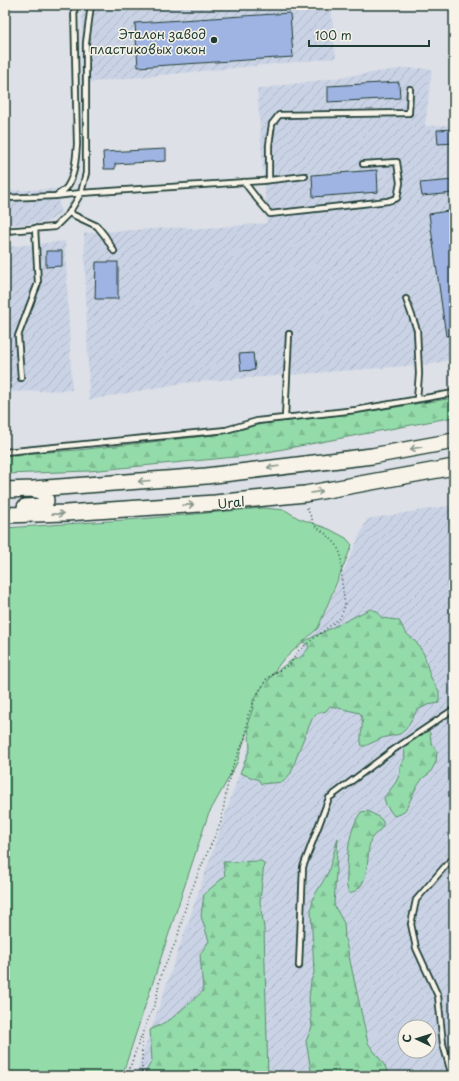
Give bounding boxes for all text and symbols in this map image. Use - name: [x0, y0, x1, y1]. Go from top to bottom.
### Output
- scale bar: [309, 22, 429, 48]
- place label: Эталон завод пластиковых окон: [90, 24, 206, 58]
- text: 100 m: [315, 26, 352, 44]
- marker: Эталон завод пластиковых окон: [209, 35, 219, 45]
- one-way arrow: [409, 444, 422, 452]
- one-way arrow: [267, 464, 280, 471]
- one-way arrow: [138, 477, 151, 484]
- one-way arrow: [310, 488, 323, 496]
- street label: Ural: [216, 491, 246, 513]
- one-way arrow: [181, 502, 194, 509]
- one-way arrow: [51, 510, 64, 517]
- north arrow: [397, 1019, 437, 1059]
- text: С: [398, 1034, 415, 1043]

